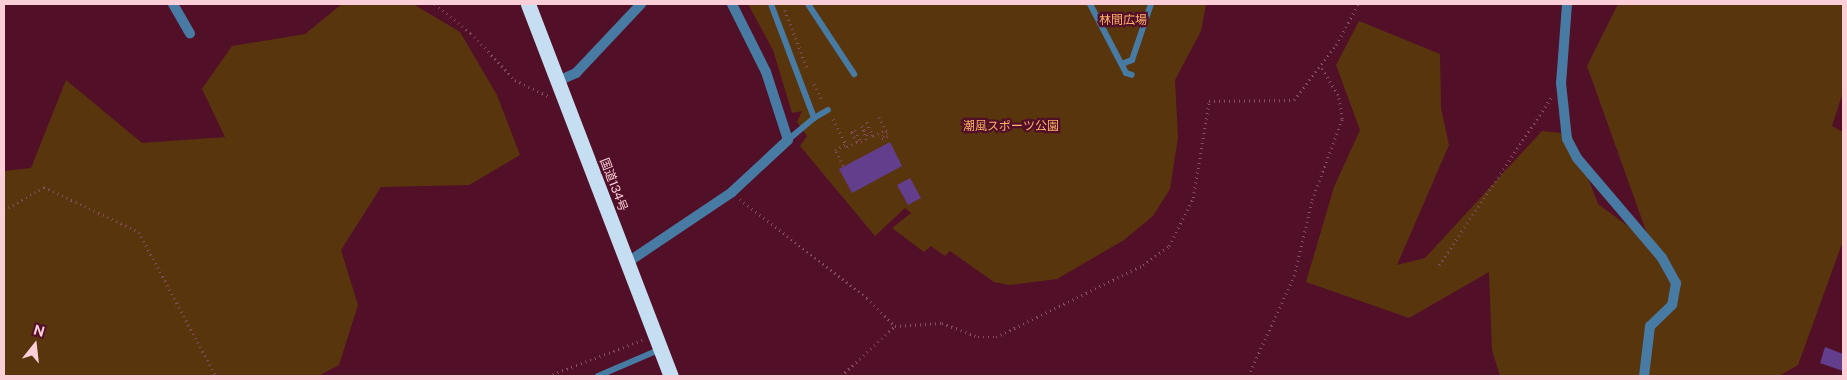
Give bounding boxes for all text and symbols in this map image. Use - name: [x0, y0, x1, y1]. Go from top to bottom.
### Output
- park label: 林間広場: [1099, 14, 1147, 28]
- park label: 潮風スポーツ公園: [963, 120, 1059, 134]
- street label: 国道134号: [596, 156, 630, 214]
- north arrow: [10, 320, 60, 370]
- text: N: [32, 321, 47, 340]

